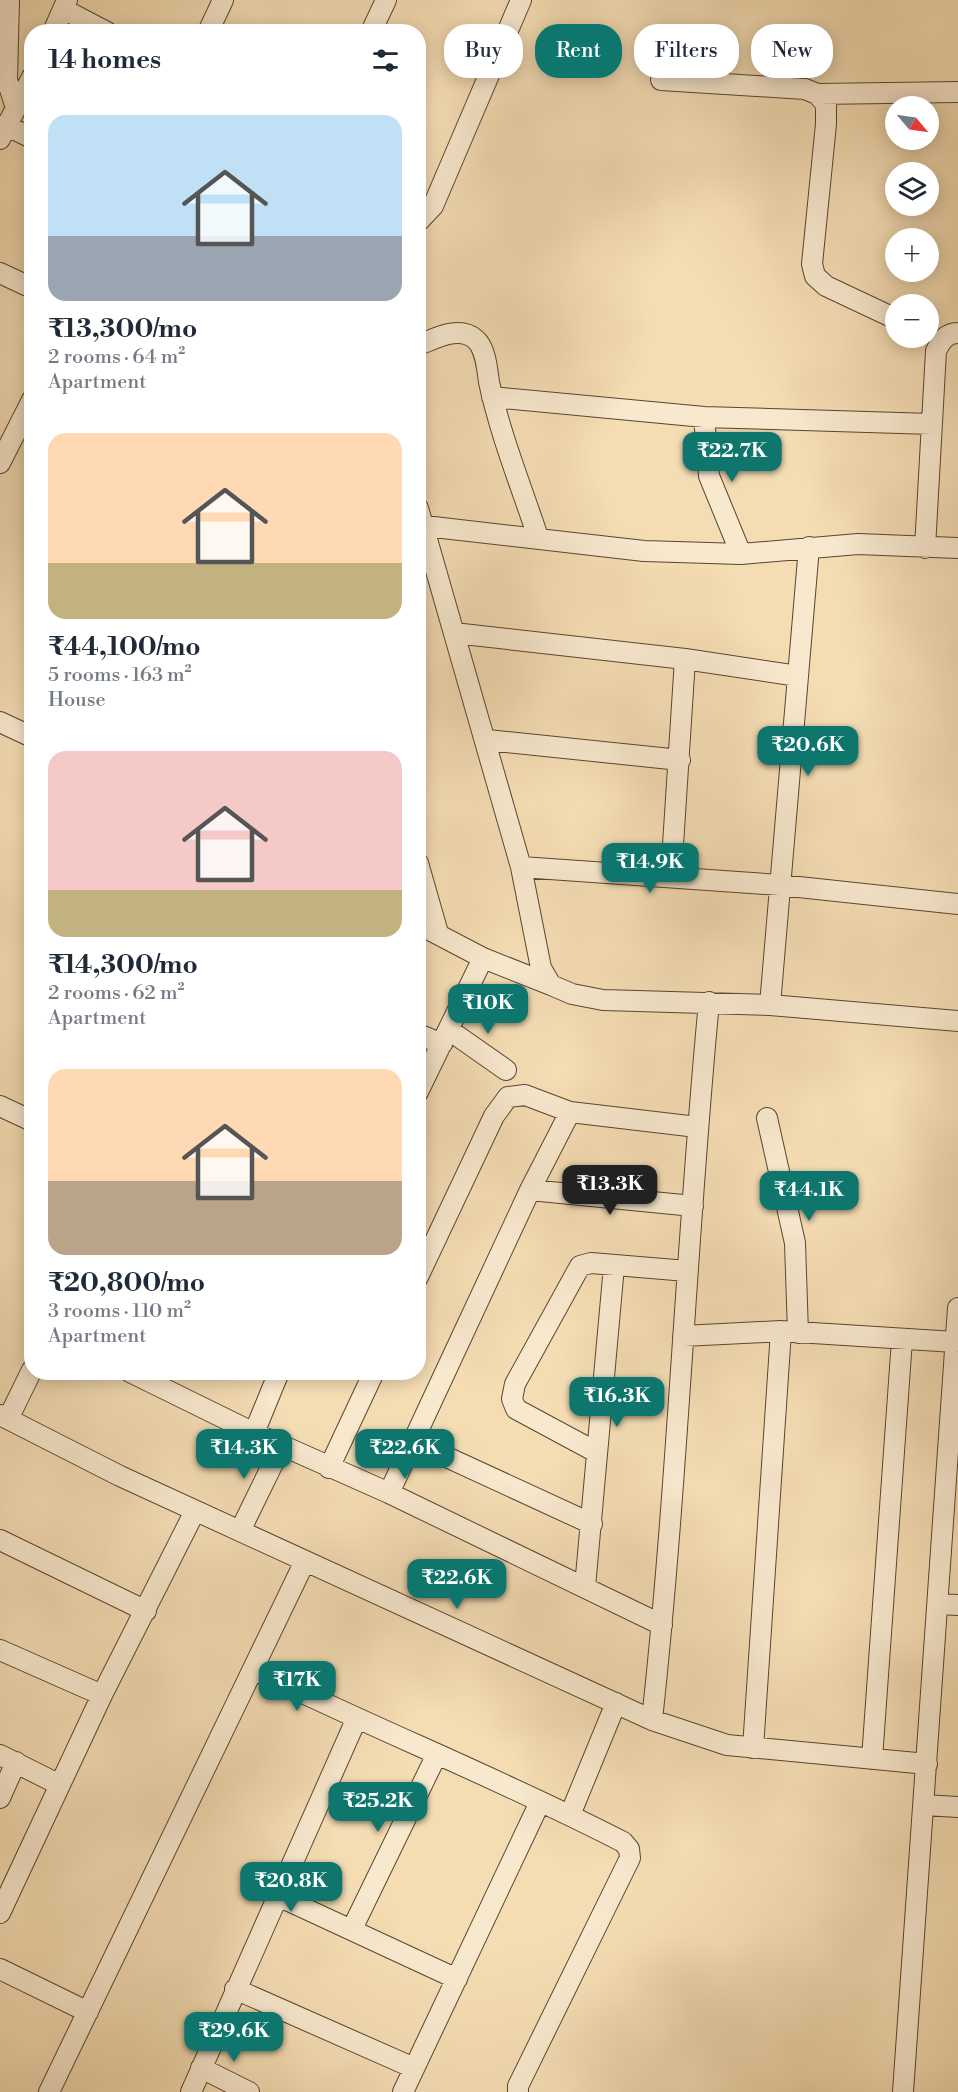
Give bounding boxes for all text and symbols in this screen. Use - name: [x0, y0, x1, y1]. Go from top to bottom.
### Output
- chip: Buy: [444, 24, 523, 78]
- chip: Rent: [535, 24, 622, 78]
- chip: Filters: [634, 24, 739, 78]
- chip: New: [751, 24, 833, 78]
- text: 14 homes: [48, 44, 161, 76]
- icon: filters: [369, 44, 402, 77]
- north arrow: [885, 96, 939, 150]
- map controls: [885, 96, 939, 348]
- icon: home: [171, 154, 279, 262]
- button: layers: [885, 162, 939, 216]
- button: +: [885, 228, 939, 282]
- button: −: [885, 294, 939, 348]
- text: ₹13,300/mo: [48, 313, 197, 345]
- text: 2 rooms · 64 m²: [48, 345, 185, 370]
- text: Apartment: [48, 370, 146, 395]
- pin: ₹22.7K: [683, 432, 781, 483]
- text: ₹22.7K: [697, 439, 767, 464]
- icon: home: [171, 472, 279, 580]
- text: ₹44,100/mo: [48, 631, 201, 663]
- text: 5 rooms · 163 m²: [48, 663, 192, 688]
- text: House: [48, 688, 106, 713]
- pin: ₹20.6K: [759, 726, 857, 777]
- text: ₹20.6K: [771, 733, 845, 758]
- icon: home: [171, 790, 279, 898]
- pin: ₹14.9K: [601, 843, 699, 894]
- text: ₹14.9K: [616, 850, 684, 875]
- text: ₹14,300/mo: [48, 949, 198, 981]
- text: 2 rooms · 62 m²: [48, 981, 184, 1006]
- pin: ₹10K: [452, 984, 524, 1035]
- text: ₹10K: [462, 991, 514, 1016]
- text: Apartment: [48, 1006, 146, 1031]
- icon: home: [171, 1108, 279, 1216]
- pin: ₹13.3K: [561, 1165, 659, 1216]
- pin: ₹44.1K: [760, 1171, 858, 1222]
- text: ₹13.3K: [576, 1172, 644, 1197]
- text: ₹44.1K: [774, 1178, 844, 1203]
- text: ₹20,800/mo: [48, 1267, 205, 1299]
- text: 3 rooms · 110 m²: [48, 1299, 191, 1324]
- text: Apartment: [48, 1324, 146, 1349]
- pin: ₹16.3K: [568, 1377, 666, 1428]
- text: ₹16.3K: [583, 1384, 651, 1409]
- pin: ₹14.3K: [195, 1429, 293, 1480]
- pin: ₹22.6K: [356, 1429, 454, 1480]
- text: ₹14.3K: [210, 1436, 278, 1461]
- text: ₹22.6K: [369, 1436, 441, 1461]
- pin: ₹22.6K: [408, 1559, 506, 1610]
- text: ₹22.6K: [421, 1566, 493, 1591]
- pin: ₹17K: [261, 1661, 333, 1712]
- text: ₹17K: [273, 1668, 321, 1693]
- pin: ₹25.2K: [329, 1782, 427, 1833]
- text: ₹25.2K: [342, 1789, 414, 1814]
- pin: ₹20.8K: [242, 1862, 340, 1913]
- text: ₹20.8K: [254, 1869, 328, 1894]
- pin: ₹29.6K: [185, 2012, 283, 2063]
- text: ₹29.6K: [198, 2019, 270, 2044]

